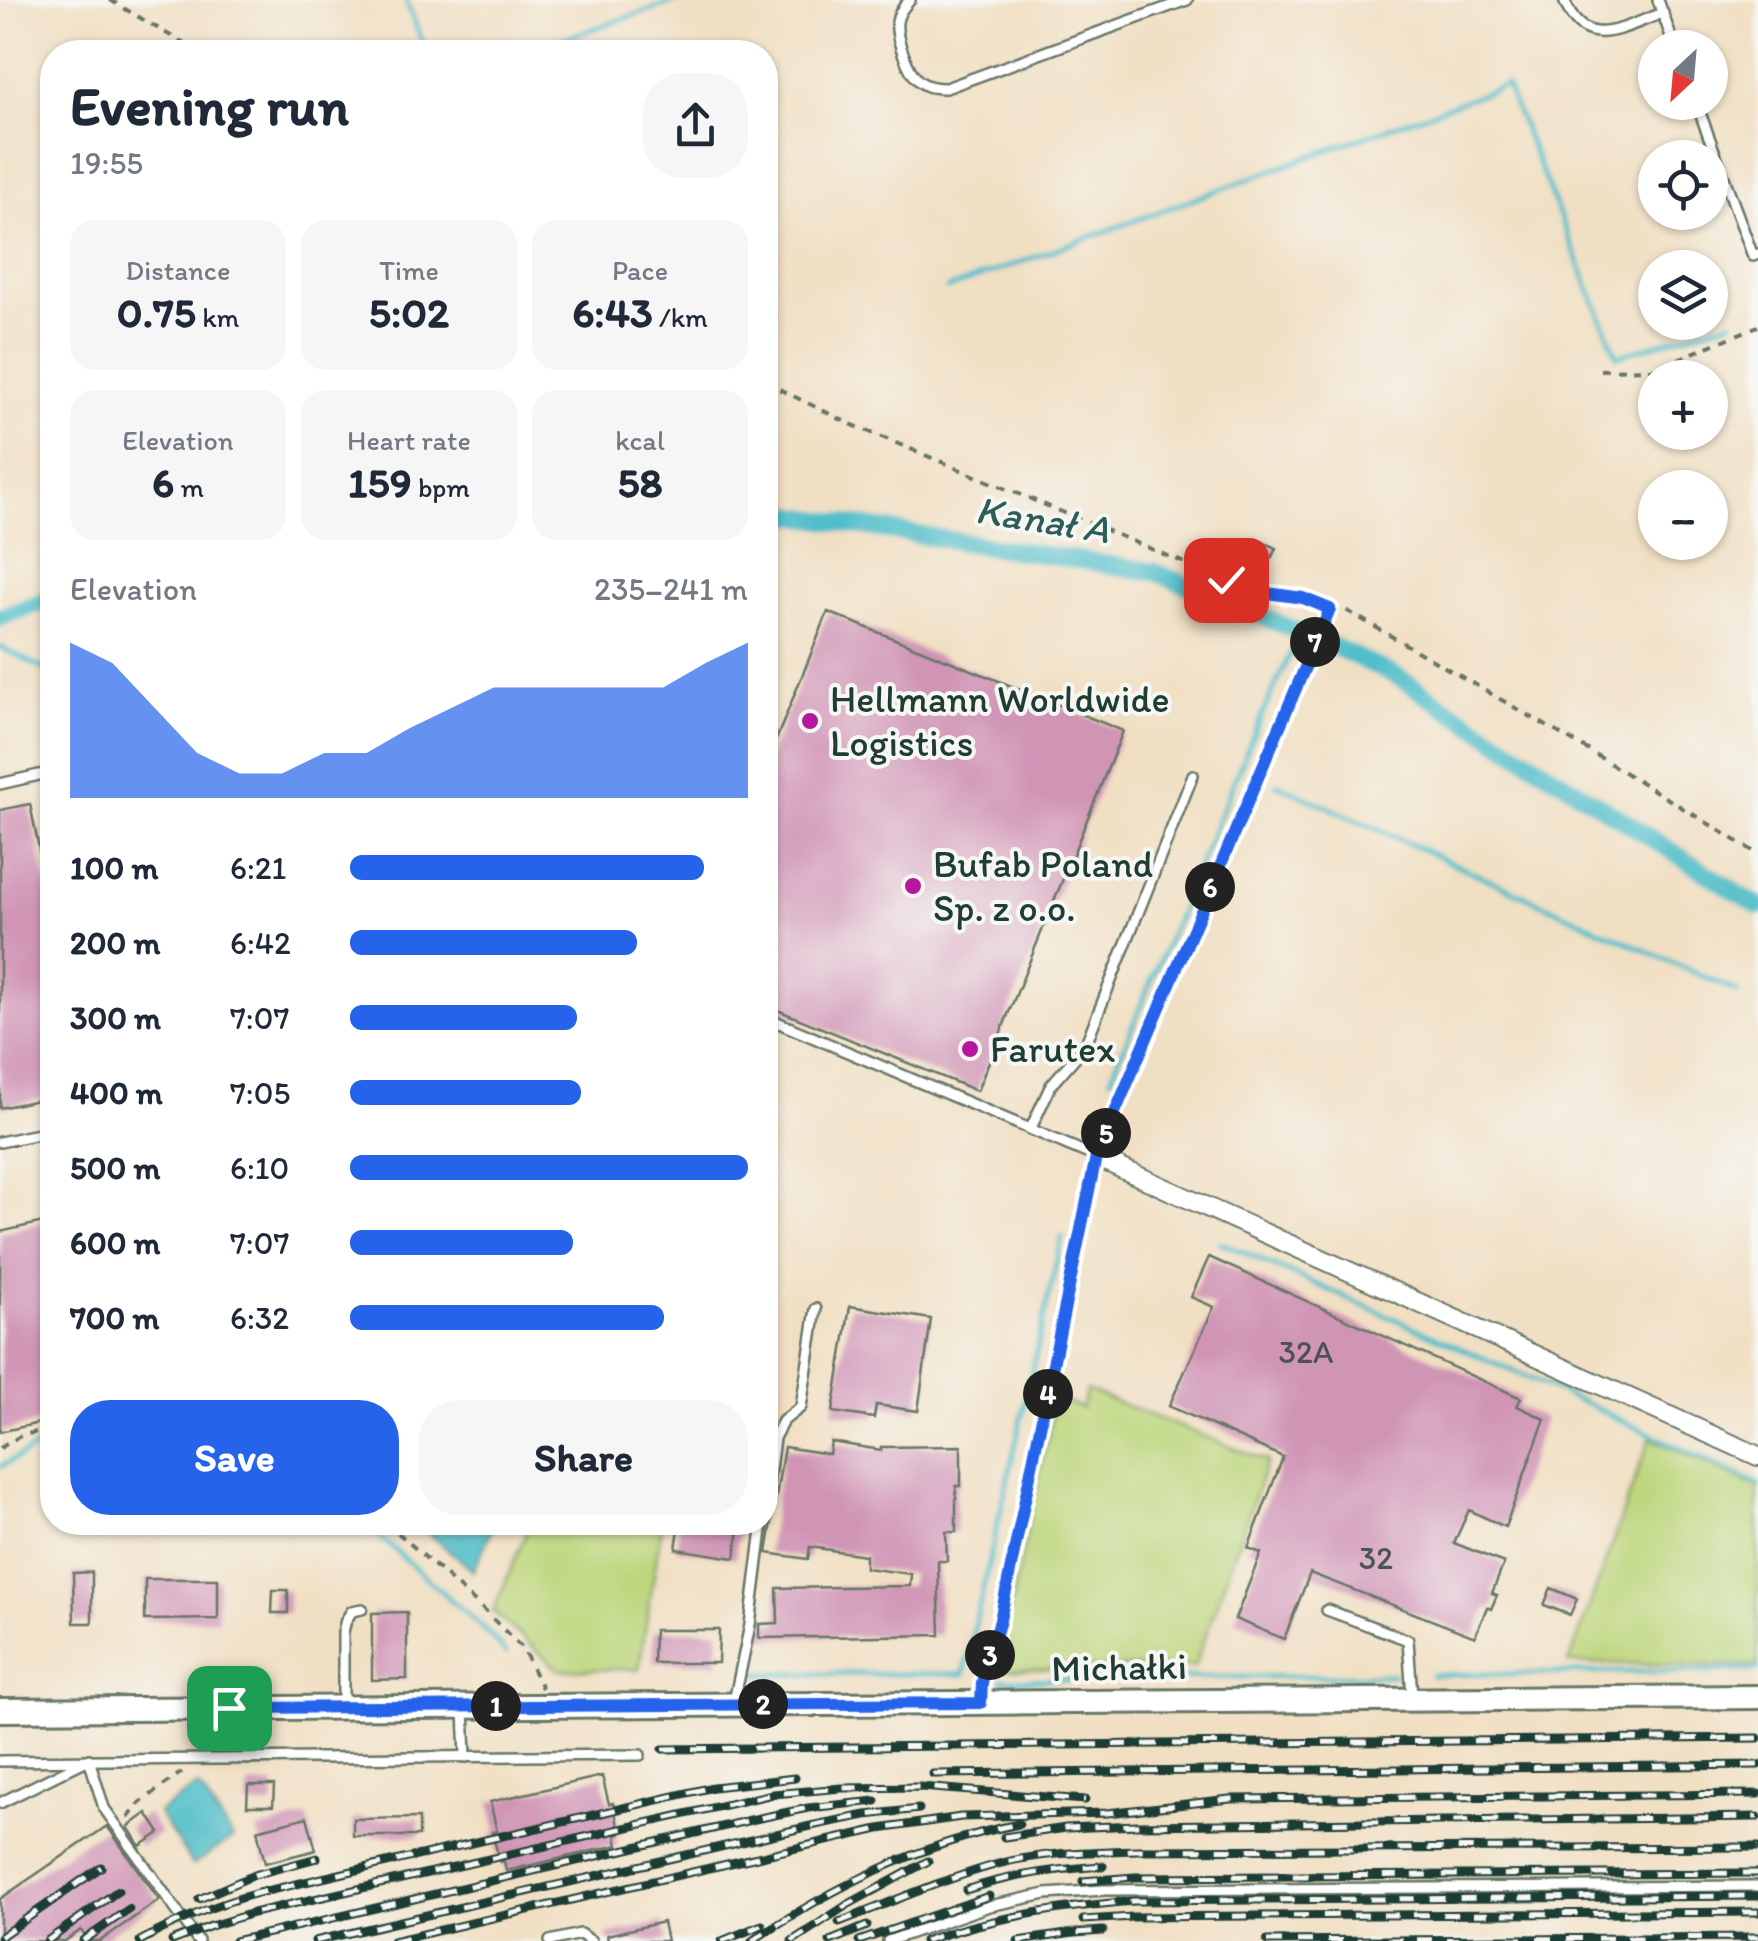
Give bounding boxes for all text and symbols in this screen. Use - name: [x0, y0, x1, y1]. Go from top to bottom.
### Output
- north arrow: [1638, 30, 1728, 120]
- map controls: [1638, 30, 1728, 560]
- text: Evening run: [70, 73, 349, 139]
- button: share: [643, 73, 748, 178]
- button: locate: [1638, 140, 1728, 230]
- text: 19:55: [70, 144, 143, 182]
- button: layers: [1638, 250, 1728, 340]
- text: Distance: [126, 253, 230, 287]
- text: Time: [379, 253, 439, 287]
- text: Pace: [612, 253, 668, 287]
- text: 0.75: [117, 287, 196, 338]
- text: 5:02: [369, 287, 449, 338]
- text: 6:43: [572, 287, 653, 338]
- text: km: [196, 300, 239, 334]
- text: /km: [653, 300, 708, 334]
- button: +: [1638, 360, 1728, 450]
- text: Elevation: [122, 423, 234, 457]
- text: Heart rate: [347, 423, 471, 457]
- text: kcal: [615, 423, 665, 457]
- text: 6: [152, 457, 174, 508]
- text: 159: [348, 457, 412, 508]
- text: 58: [617, 457, 663, 508]
- text: m: [174, 470, 204, 504]
- text: bpm: [412, 470, 470, 504]
- button: −: [1638, 470, 1728, 560]
- water label: Kanał A: [973, 485, 1114, 553]
- pin: [1184, 538, 1269, 623]
- icon: check: [1199, 553, 1254, 608]
- text: Elevation: [70, 570, 197, 608]
- text: 235–241 m: [594, 570, 748, 608]
- pin: 7: [1290, 617, 1340, 667]
- text: 7: [1308, 625, 1322, 659]
- place label: Hellmann Worldwide Logistics: [830, 676, 1170, 766]
- marker: Hellmann Worldwide Logistics: [799, 710, 821, 732]
- place label: Bufab Poland Sp. z o.o.: [933, 841, 1153, 931]
- text: 100 m: [70, 849, 158, 887]
- text: 6:21: [230, 849, 286, 887]
- pin: 6: [1185, 862, 1235, 912]
- text: 6: [1203, 870, 1217, 904]
- marker: Bufab Poland Sp. z o.o.: [902, 875, 924, 897]
- text: 200 m: [70, 924, 160, 962]
- text: 6:42: [230, 924, 291, 962]
- text: 300 m: [70, 999, 161, 1037]
- text: 7:07: [230, 999, 289, 1037]
- place label: Farutex: [990, 1026, 1115, 1072]
- marker: Farutex: [959, 1038, 981, 1060]
- text: 400 m: [70, 1074, 163, 1112]
- text: 7:05: [230, 1074, 290, 1112]
- pin: 5: [1081, 1108, 1131, 1158]
- text: 5: [1099, 1116, 1113, 1150]
- text: 500 m: [70, 1149, 160, 1187]
- text: 6:10: [230, 1149, 289, 1187]
- text: 600 m: [70, 1224, 160, 1262]
- text: 7:07: [230, 1224, 289, 1262]
- text: 700 m: [70, 1299, 159, 1337]
- text: 6:32: [230, 1299, 289, 1337]
- house number: 32A: [1279, 1333, 1333, 1371]
- pin: 4: [1023, 1369, 1073, 1419]
- text: 4: [1040, 1377, 1056, 1411]
- button: Save: [70, 1400, 399, 1515]
- button: Share: [419, 1400, 748, 1515]
- house number: 32: [1359, 1539, 1393, 1577]
- pin: 3: [965, 1630, 1015, 1680]
- text: 3: [982, 1638, 998, 1672]
- street label: Michałki: [1051, 1643, 1187, 1691]
- pin: [187, 1666, 272, 1751]
- pin: 2: [738, 1679, 788, 1729]
- icon: arrive: [202, 1681, 257, 1736]
- pin: 1: [471, 1681, 521, 1731]
- text: 2: [756, 1687, 770, 1721]
- text: 1: [490, 1689, 503, 1723]

